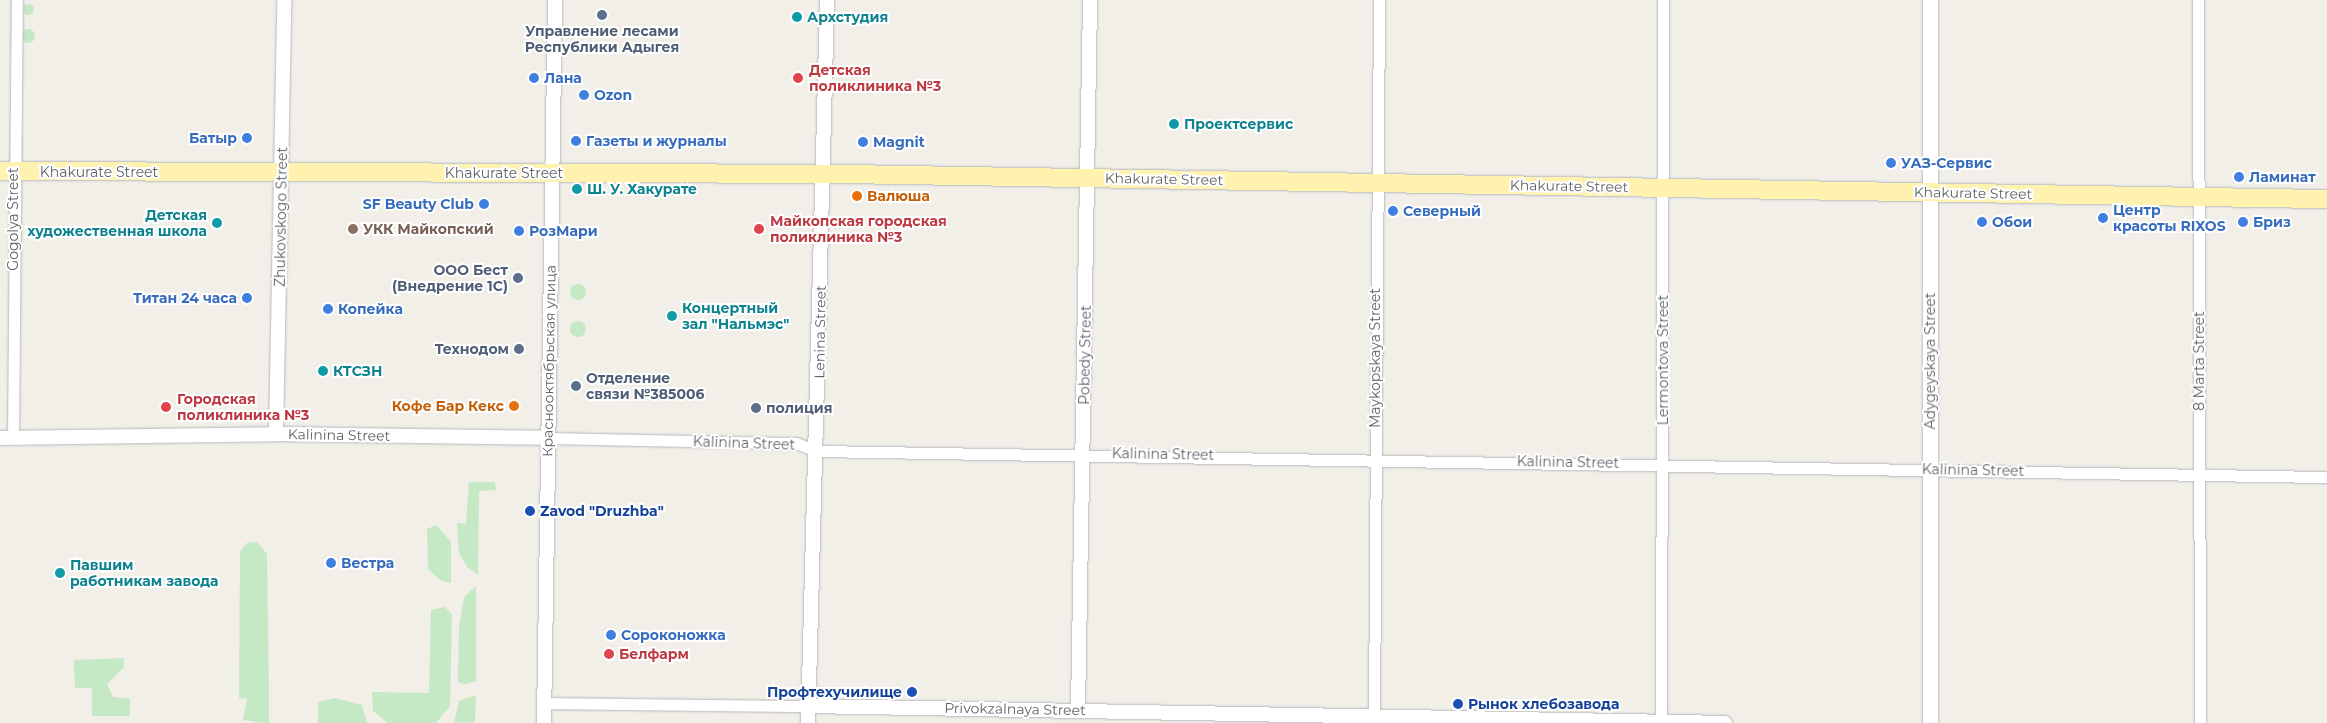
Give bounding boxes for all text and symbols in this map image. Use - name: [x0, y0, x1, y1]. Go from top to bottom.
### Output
- marker: Управление лесами Республики Адыгея: [596, 9, 608, 21]
- place label: Архстудия: [807, 9, 888, 25]
- marker: Архстудия: [791, 11, 803, 23]
- place label: Управление лесами Республики Адыгея: [525, 23, 679, 56]
- place label: Детская поликлиника №3: [809, 62, 941, 94]
- place label: Лана: [544, 70, 582, 86]
- marker: Детская поликлиника №3: [791, 71, 805, 85]
- marker: Лана: [528, 72, 540, 84]
- place label: Ozon: [594, 87, 632, 103]
- marker: Ozon: [578, 89, 590, 101]
- place label: Проектсервис: [1184, 116, 1293, 132]
- marker: Проектсервис: [1168, 118, 1180, 130]
- place label: Батыр: [189, 130, 237, 146]
- marker: Батыр: [241, 132, 253, 144]
- place label: Газеты и журналы: [586, 133, 727, 149]
- place label: Magnit: [873, 134, 925, 150]
- marker: Газеты и журналы: [570, 135, 582, 147]
- marker: Magnit: [857, 136, 869, 148]
- street label: Zhukovskogo Street: [271, 147, 291, 287]
- place label: УАЗ-Сервис: [1901, 155, 1992, 171]
- marker: УАЗ-Сервис: [1885, 157, 1897, 169]
- street label: Khakurate Street: [40, 164, 158, 180]
- street label: Khakurate Street: [445, 165, 563, 181]
- street label: Gogolya Street: [5, 167, 21, 271]
- place label: Ламинат: [2249, 169, 2316, 185]
- street label: Khakurate Street: [1105, 170, 1223, 188]
- marker: Ламинат: [2233, 171, 2245, 183]
- street label: Khakurate Street: [1510, 177, 1628, 195]
- place label: Ш. У. Хакурате: [587, 181, 697, 197]
- marker: Ш. У. Хакурате: [571, 183, 583, 195]
- street label: Khakurate Street: [1914, 184, 2032, 202]
- place label: Валюша: [867, 188, 930, 204]
- marker: Валюша: [851, 190, 863, 202]
- place label: SF Beauty Club: [363, 196, 474, 212]
- marker: SF Beauty Club: [478, 198, 490, 210]
- place label: Центр красоты RIXOS: [2113, 202, 2226, 234]
- place label: Северный: [1403, 203, 1481, 219]
- marker: Северный: [1387, 205, 1399, 217]
- place label: Детская художественная школа: [27, 207, 207, 240]
- marker: Центр красоты RIXOS: [2097, 212, 2109, 224]
- place label: Майкопская городская поликлиника №3: [770, 213, 947, 246]
- place label: Обои: [1992, 214, 2032, 230]
- place label: Бриз: [2253, 214, 2291, 230]
- marker: Обои: [1976, 216, 1988, 228]
- marker: Бриз: [2237, 216, 2249, 228]
- marker: Детская художественная школа: [211, 217, 223, 229]
- place label: УКК Майкопский: [363, 221, 494, 237]
- marker: Майкопская городская поликлиника №3: [752, 222, 766, 236]
- marker: УКК Майкопский: [347, 223, 359, 235]
- place label: РозМари: [529, 223, 598, 239]
- marker: РозМари: [513, 225, 525, 237]
- place label: ООО Бест (Внедрение 1С): [392, 262, 508, 294]
- street label: Краснооктябрьская улица: [539, 265, 559, 457]
- marker: ООО Бест (Внедрение 1С): [512, 272, 524, 284]
- street label: Lenina Street: [811, 285, 829, 379]
- street label: Maykopskaya Street: [1367, 288, 1383, 428]
- place label: Титан 24 часа: [133, 290, 237, 306]
- marker: Титан 24 часа: [241, 292, 253, 304]
- street label: Adygeyskaya Street: [1922, 293, 1938, 429]
- street label: Lermontova Street: [1655, 295, 1671, 425]
- place label: Концертный зал "Нальмэс": [682, 300, 789, 332]
- place label: Копейка: [338, 301, 403, 317]
- marker: Копейка: [322, 303, 334, 315]
- street label: Pobedy Street: [1076, 305, 1094, 405]
- marker: Концертный зал "Нальмэс": [666, 310, 678, 322]
- street label: 8 Marta Street: [2191, 311, 2207, 411]
- place label: Технодом: [435, 341, 509, 357]
- marker: Технодом: [513, 343, 525, 355]
- place label: КТСЗН: [333, 363, 382, 379]
- marker: КТСЗН: [317, 365, 329, 377]
- place label: Отделение связи №385006: [586, 370, 704, 402]
- marker: Отделение связи №385006: [570, 380, 582, 392]
- place label: Городская поликлиника №3: [177, 391, 309, 424]
- place label: Кофе Бар Кекс: [392, 398, 504, 414]
- marker: Городская поликлиника №3: [159, 400, 173, 414]
- marker: Кофе Бар Кекс: [508, 400, 520, 412]
- place label: полиция: [766, 400, 832, 416]
- marker: полиция: [750, 402, 762, 414]
- street label: Kalinina Street: [288, 426, 390, 444]
- street label: Kalinina Street: [692, 433, 796, 453]
- street label: Kalinina Street: [1112, 445, 1214, 463]
- street label: Kalinina Street: [1517, 453, 1619, 471]
- street label: Kalinina Street: [1922, 461, 2024, 479]
- place label: Zavod "Druzhba": [540, 503, 664, 519]
- marker: Zavod "Druzhba": [524, 505, 536, 517]
- place label: Вестра: [341, 555, 394, 571]
- place label: Павшим работникам завода: [70, 557, 219, 590]
- marker: Вестра: [325, 557, 337, 569]
- marker: Павшим работникам завода: [54, 567, 66, 579]
- place label: Сороконожка: [621, 627, 726, 643]
- marker: Сороконожка: [605, 629, 617, 641]
- place label: Белфарм: [619, 646, 689, 662]
- marker: Белфарм: [603, 648, 615, 660]
- place label: Профтехучилище: [767, 684, 902, 700]
- marker: Профтехучилище: [906, 686, 918, 698]
- place label: Рынок хлебозавода: [1468, 696, 1619, 712]
- marker: Рынок хлебозавода: [1452, 698, 1464, 710]
- street label: Privokzalnaya Street: [944, 699, 1086, 719]

